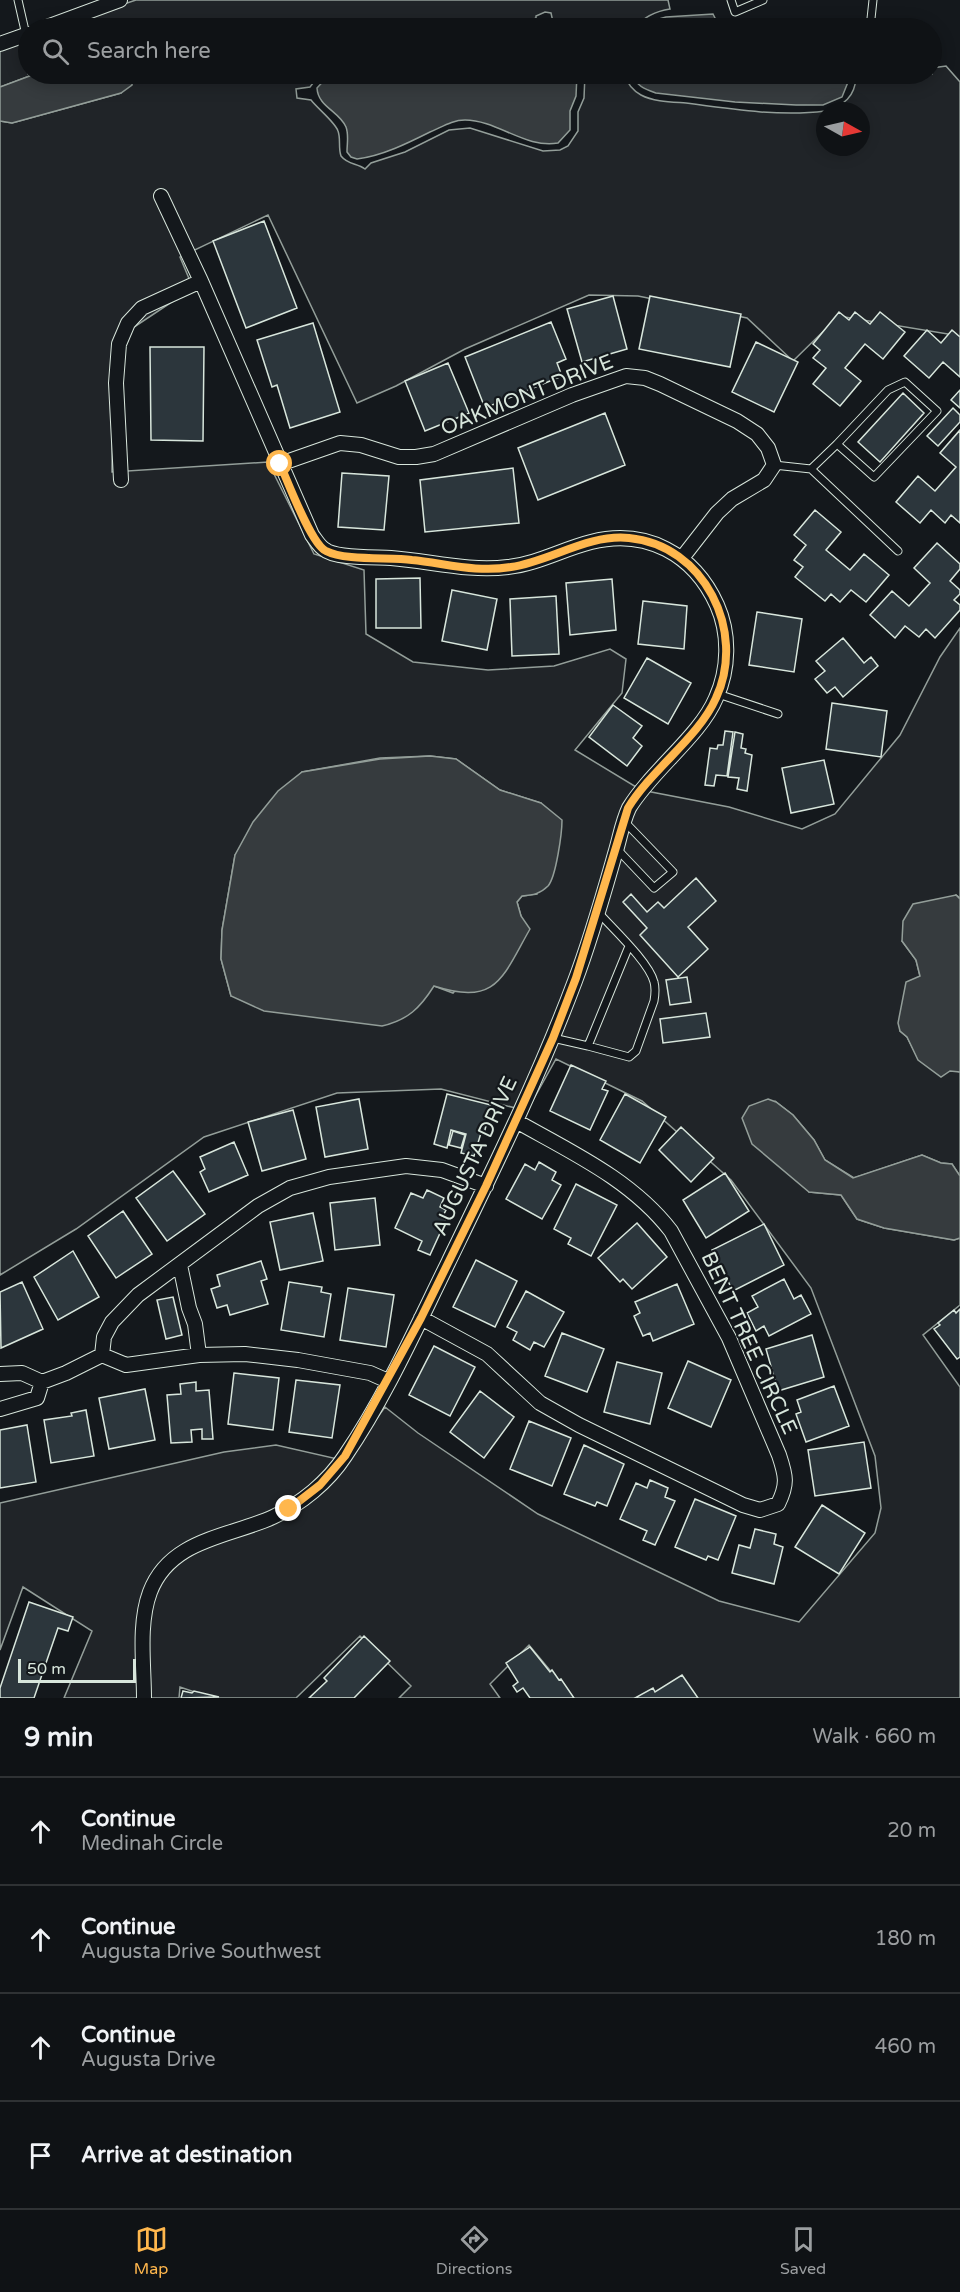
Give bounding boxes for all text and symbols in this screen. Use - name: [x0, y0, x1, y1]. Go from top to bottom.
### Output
- search box: [18, 18, 942, 84]
- icon: search: [39, 35, 72, 68]
- text: Search here: [87, 38, 211, 64]
- north arrow: [816, 102, 870, 156]
- street label: OAKMONT DRIVE: [437, 349, 617, 441]
- route start: [266, 450, 292, 476]
- street label: AUGUSTA DRIVE: [427, 1073, 523, 1239]
- street label: BENT TREE CIRCLE: [696, 1248, 802, 1438]
- route end: [275, 1495, 301, 1521]
- scale bar: [18, 1656, 136, 1684]
- text: 50 m: [27, 1659, 66, 1679]
- text: 9 min: [24, 1722, 93, 1753]
- text: Walk · 660 m: [813, 1725, 936, 1749]
- text: Continue: [81, 1806, 176, 1832]
- icon: ahead: [24, 1815, 57, 1848]
- text: 20 m: [887, 1819, 936, 1843]
- text: Medinah Circle: [81, 1832, 223, 1856]
- text: Continue: [81, 1914, 176, 1940]
- icon: ahead: [24, 1923, 57, 1956]
- text: 180 m: [875, 1927, 936, 1951]
- text: Augusta Drive Southwest: [81, 1940, 321, 1964]
- text: Continue: [81, 2022, 176, 2048]
- icon: ahead: [24, 2031, 57, 2064]
- text: 460 m: [875, 2035, 936, 2059]
- text: Augusta Drive: [81, 2048, 215, 2072]
- icon: arrive: [24, 2139, 57, 2172]
- text: Arrive at destination: [81, 2142, 292, 2168]
- tab: Map: [134, 2223, 168, 2279]
- tab: Directions: [436, 2223, 512, 2279]
- tab: Saved: [780, 2223, 826, 2279]

